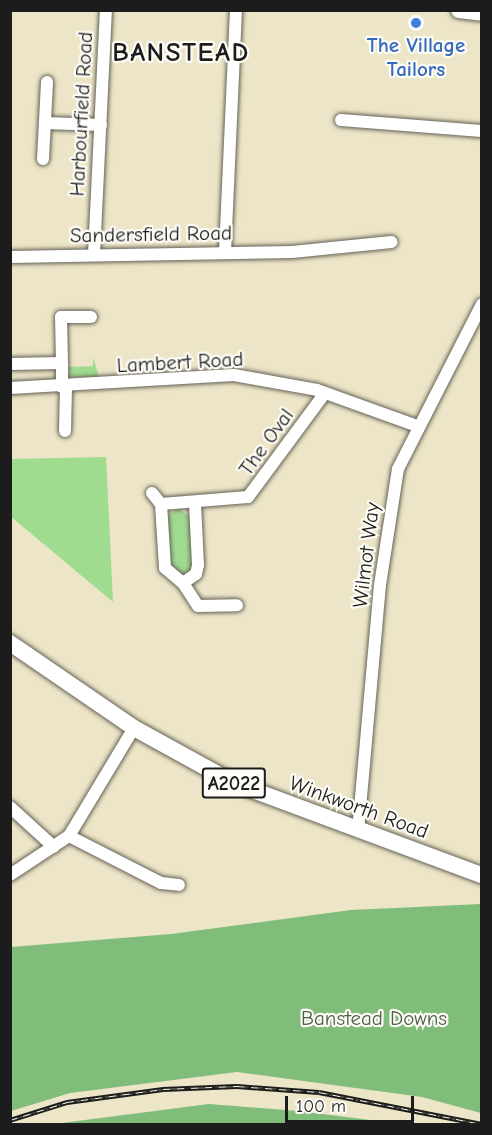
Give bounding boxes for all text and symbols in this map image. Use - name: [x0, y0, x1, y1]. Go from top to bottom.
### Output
- marker: The Village Tailors: [409, 16, 423, 30]
- street label: Harbourfield Road: [64, 31, 98, 197]
- place label: The Village Tailors: [367, 32, 465, 82]
- district label: BANSTEAD: [112, 37, 250, 69]
- street label: Sandersfield Road: [70, 220, 232, 248]
- street label: Lambert Road: [116, 346, 244, 378]
- street label: The Oval: [233, 403, 299, 481]
- street label: Wilmot Way: [347, 501, 385, 609]
- road number: A2022: [201, 766, 267, 800]
- street label: Winkworth Road: [286, 770, 432, 844]
- park label: Banstead Downs: [301, 1005, 447, 1031]
- scale bar: [288, 1084, 417, 1122]
- text: 100 m: [296, 1096, 346, 1117]

